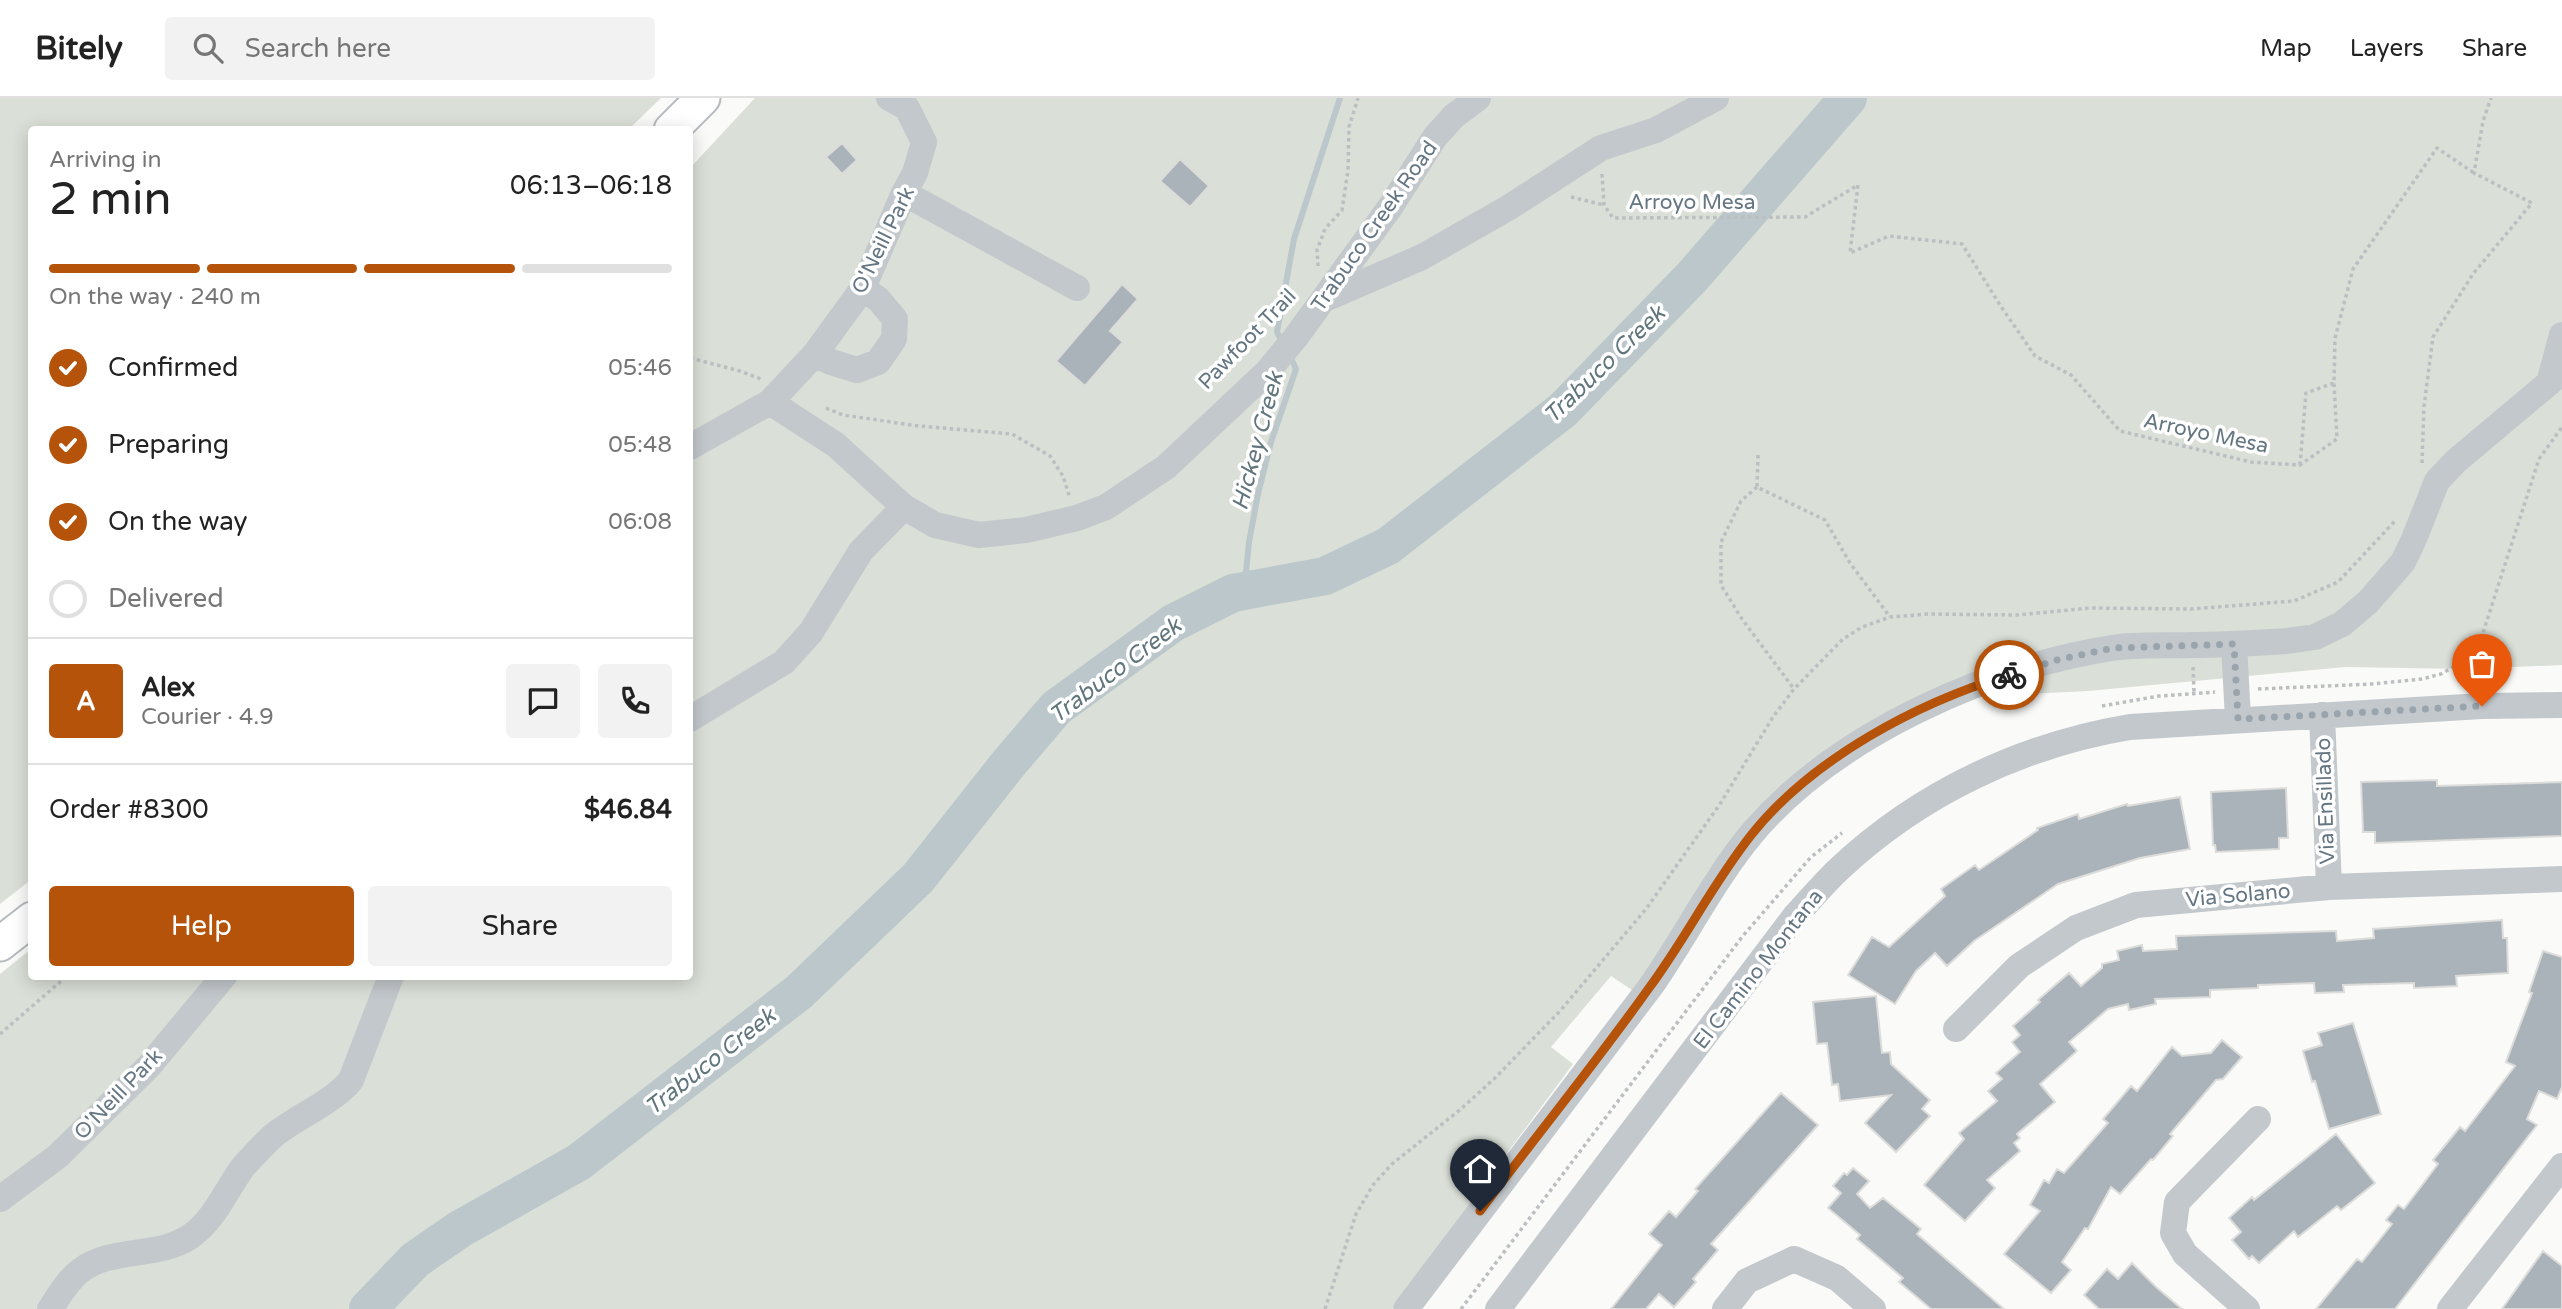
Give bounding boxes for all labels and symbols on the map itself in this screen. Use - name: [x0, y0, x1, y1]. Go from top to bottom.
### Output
- street label: Trabuco Creek Road: [1306, 136, 1443, 316]
- street label: O'Neill Park: [847, 183, 920, 298]
- street label: Arroyo Mesa: [1628, 190, 1756, 215]
- street label: Pawfoot Trail: [1193, 284, 1302, 395]
- water label: Trabuco Creek: [1538, 299, 1672, 430]
- water label: Hickey Creek: [1226, 368, 1290, 513]
- street label: Arroyo Mesa: [2141, 408, 2271, 459]
- water label: Trabuco Creek: [1044, 611, 1188, 729]
- pin: [2452, 634, 2512, 706]
- courier: [1974, 640, 2044, 710]
- street label: Via Ensillado: [2311, 737, 2340, 865]
- street label: Via Solano: [2185, 878, 2292, 913]
- street label: El Camino Montana: [1688, 884, 1828, 1054]
- water label: Trabuco Creek: [640, 1001, 783, 1121]
- street label: O'Neill Park: [69, 1044, 168, 1145]
- pin: [1450, 1139, 1510, 1211]

